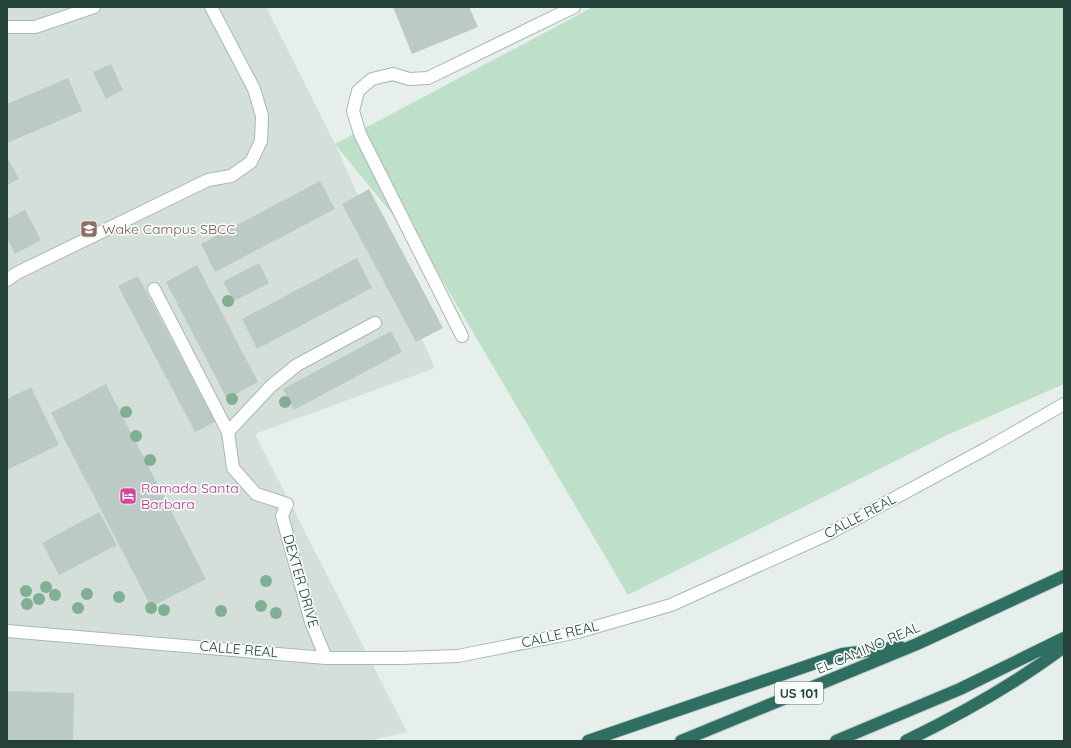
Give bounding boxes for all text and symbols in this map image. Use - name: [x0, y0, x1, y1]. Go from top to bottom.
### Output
- school or university icon: Wake Campus SBCC: [79, 219, 99, 239]
- place label: Wake Campus SBCC: [102, 220, 235, 238]
- place label: Ramada Santa Barbara: [141, 479, 239, 513]
- hotel icon: Ramada Santa Barbara: [118, 486, 138, 506]
- street label: CALLE REAL: [821, 489, 899, 542]
- street label: DEXTER DRIVE: [279, 532, 323, 630]
- street label: CALLE REAL: [520, 616, 601, 652]
- street label: EL CAMINO REAL: [813, 618, 923, 678]
- street label: CALLE REAL: [199, 637, 280, 661]
- road number: US 101: [775, 682, 823, 704]

